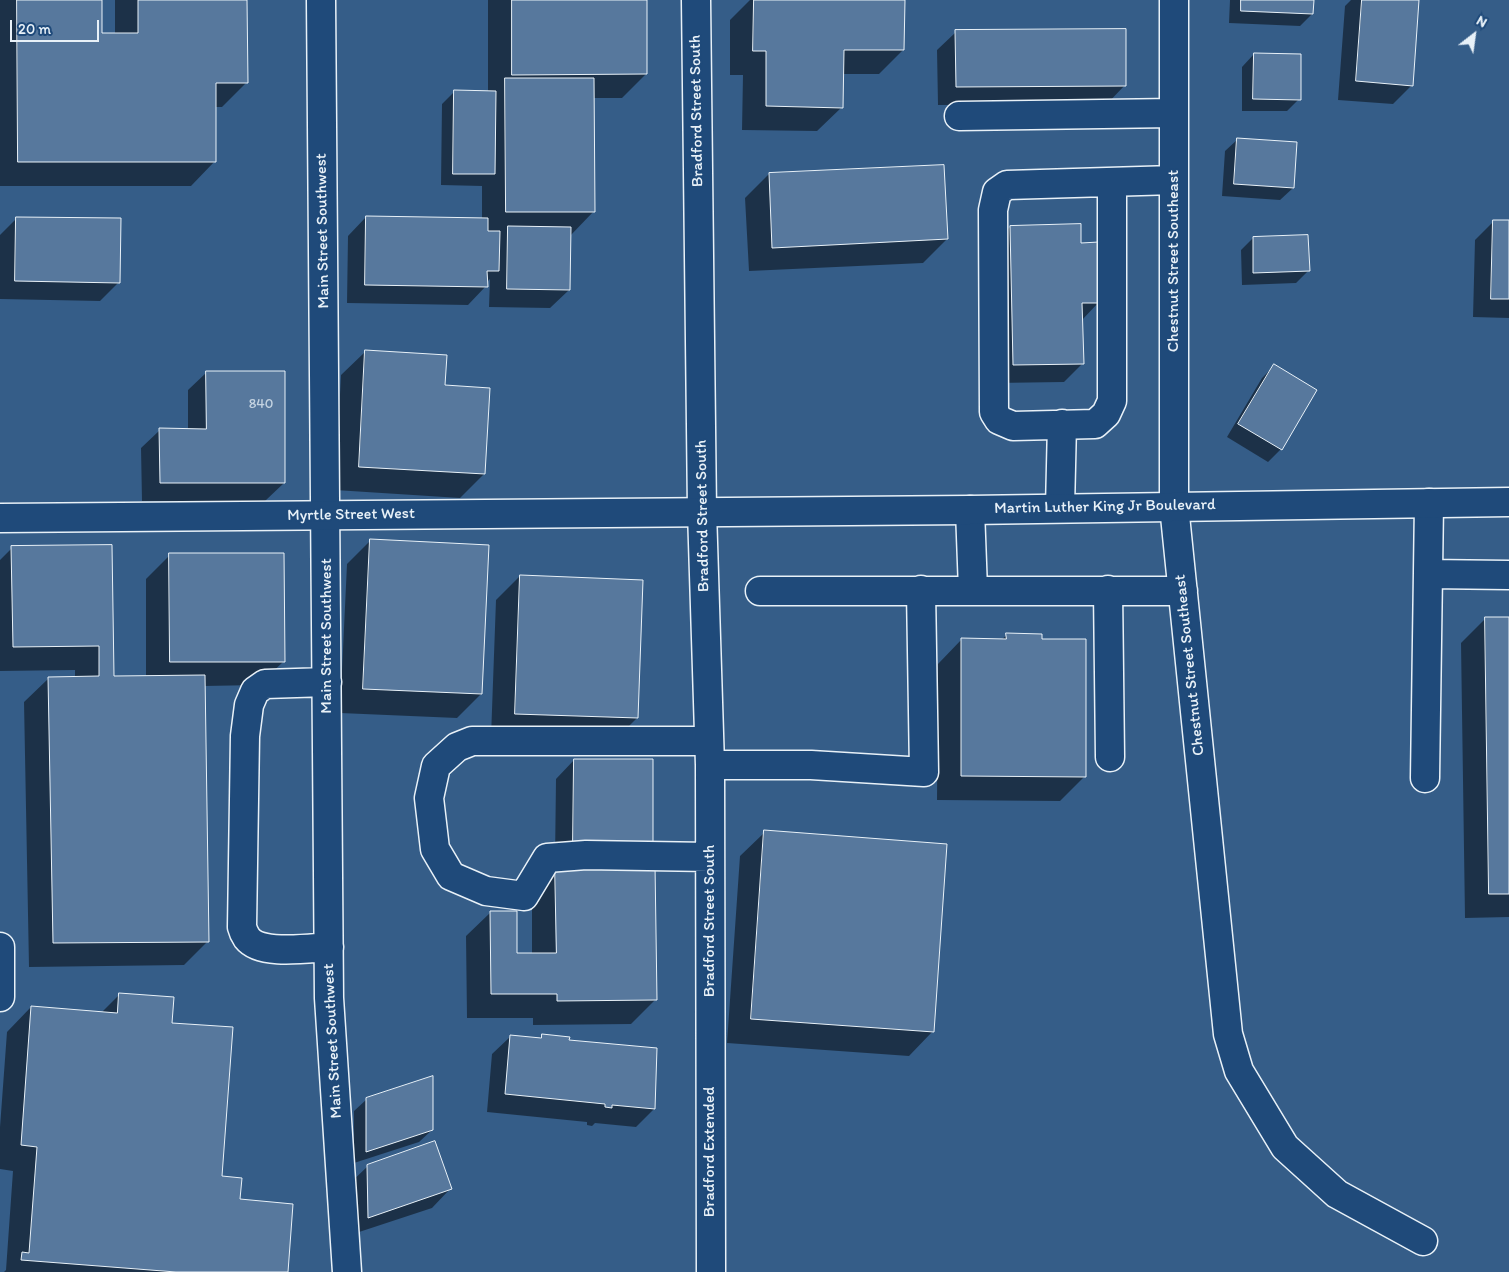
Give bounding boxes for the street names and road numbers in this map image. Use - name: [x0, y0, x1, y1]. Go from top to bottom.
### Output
- street label: Bradford Street South: [686, 35, 708, 187]
- street label: Main Street Southwest: [312, 153, 334, 309]
- street label: Chestnut Street Southeast: [1164, 170, 1184, 352]
- street label: Bradford Street South: [692, 440, 714, 592]
- street label: Martin Luther King Jr Boulevard: [994, 495, 1216, 519]
- street label: Myrtle Street West: [287, 504, 415, 526]
- street label: Main Street Southwest: [317, 558, 337, 714]
- street label: Chestnut Street Southeast: [1171, 573, 1209, 757]
- street label: Bradford Street South: [700, 845, 720, 997]
- street label: Main Street Southwest: [319, 963, 347, 1119]
- street label: Bradford Extended: [700, 1087, 720, 1217]

